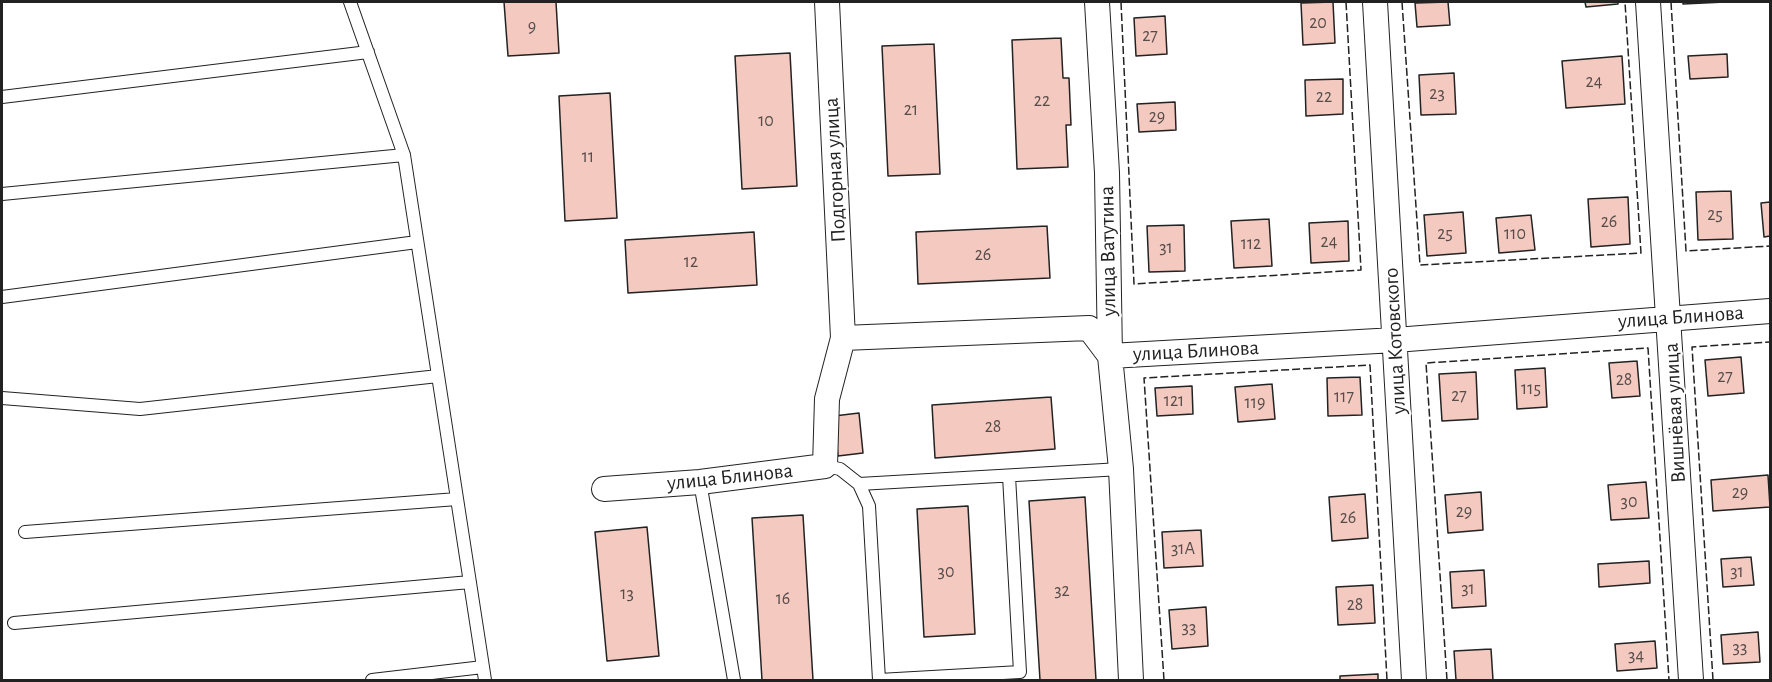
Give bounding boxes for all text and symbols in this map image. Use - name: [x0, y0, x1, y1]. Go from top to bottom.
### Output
- house number: 20: [1309, 12, 1327, 34]
- house number: 9: [528, 16, 536, 38]
- house number: 27: [1142, 25, 1158, 47]
- house number: 24: [1586, 71, 1602, 93]
- house number: 23: [1429, 83, 1445, 105]
- house number: 22: [1316, 86, 1332, 108]
- house number: 22: [1034, 90, 1050, 112]
- street label: Подгорная улица: [819, 97, 851, 243]
- house number: 21: [904, 99, 918, 121]
- house number: 29: [1149, 106, 1165, 128]
- house number: 10: [758, 110, 774, 132]
- house number: 11: [582, 146, 594, 168]
- street label: улица Ватутина: [1094, 186, 1122, 316]
- house number: 25: [1707, 204, 1723, 226]
- house number: 26: [1601, 211, 1617, 233]
- house number: 25: [1437, 223, 1453, 245]
- house number: 110: [1504, 223, 1526, 245]
- house number: 24: [1321, 231, 1337, 253]
- house number: 112: [1241, 233, 1261, 255]
- house number: 31: [1159, 237, 1173, 259]
- house number: 26: [975, 244, 991, 266]
- house number: 12: [684, 251, 698, 273]
- street label: улица Котовского: [1379, 267, 1411, 415]
- street label: улица Блинова: [1617, 300, 1745, 334]
- street label: улица Блинова: [1132, 335, 1260, 367]
- street label: Вишнёвая улица: [1659, 342, 1691, 484]
- house number: 27: [1717, 366, 1733, 388]
- house number: 28: [1616, 369, 1632, 391]
- house number: 115: [1521, 378, 1541, 400]
- house number: 27: [1451, 385, 1467, 407]
- house number: 117: [1334, 386, 1354, 408]
- house number: 121: [1164, 390, 1184, 412]
- house number: 119: [1245, 392, 1265, 414]
- house number: 28: [985, 416, 1001, 438]
- street label: улица Блинова: [666, 458, 794, 496]
- house number: 29: [1732, 482, 1748, 504]
- house number: 30: [1621, 491, 1637, 513]
- house number: 29: [1456, 501, 1472, 523]
- house number: 26: [1340, 507, 1356, 529]
- house number: 31А: [1171, 538, 1195, 560]
- house number: 30: [938, 561, 954, 583]
- house number: 31: [1730, 561, 1744, 583]
- house number: 31: [1461, 578, 1475, 600]
- house number: 32: [1054, 580, 1070, 602]
- house number: 13: [620, 583, 634, 605]
- house number: 16: [776, 588, 790, 610]
- house number: 28: [1347, 594, 1363, 616]
- house number: 33: [1182, 617, 1196, 639]
- house number: 33: [1733, 637, 1747, 659]
- house number: 34: [1628, 645, 1644, 667]

